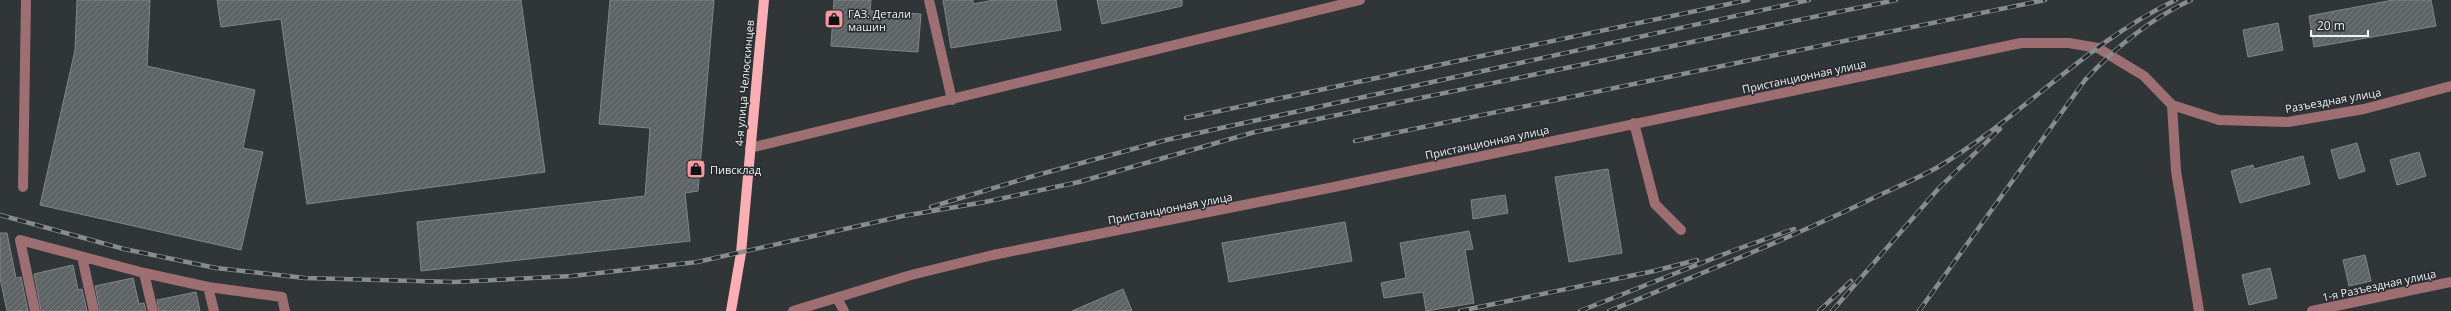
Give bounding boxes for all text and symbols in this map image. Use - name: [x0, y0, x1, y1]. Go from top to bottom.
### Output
- place label: ГАЗ. Детали машин: [848, 6, 911, 34]
- shop icon: ГАЗ. Детали машин: [823, 8, 845, 30]
- scale bar: [2311, 12, 2368, 38]
- text: 20 m: [2317, 17, 2345, 34]
- street label: 4-я улица Челюскинцев: [731, 19, 757, 147]
- street label: Пристанционная улица: [1741, 56, 1867, 96]
- street label: Разъездная улица: [2284, 84, 2382, 116]
- street label: Пристанционная улица: [1424, 122, 1550, 162]
- shop icon: Пивсклад: [685, 158, 707, 180]
- place label: Пивсклад: [710, 162, 762, 177]
- street label: Пристанционная улица: [1106, 189, 1234, 227]
- street label: 1-я Разъездная улица: [2321, 266, 2437, 304]

